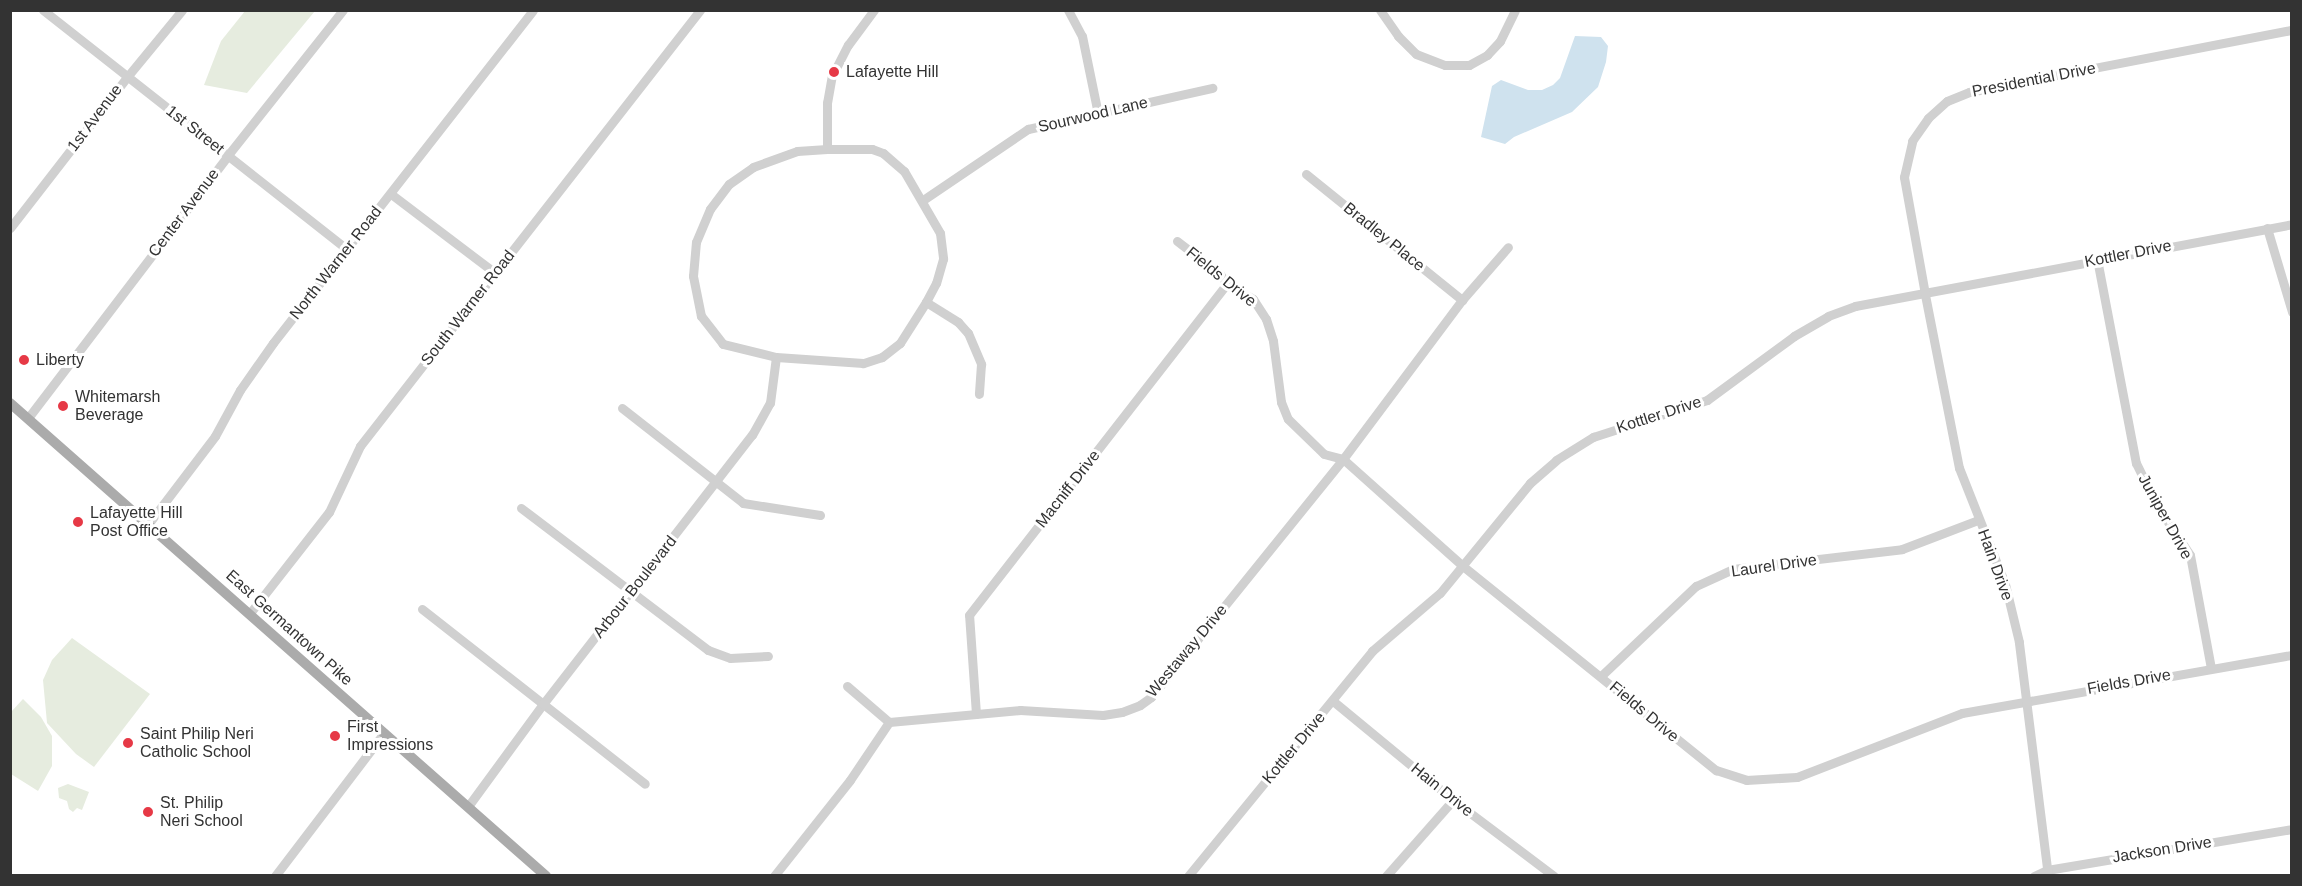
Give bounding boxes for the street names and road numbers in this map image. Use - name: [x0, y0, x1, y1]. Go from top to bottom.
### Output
- street label: Presidential Drive: [1971, 59, 2097, 101]
- street label: 1st Avenue: [63, 80, 127, 156]
- street label: Sourwood Lane: [1036, 93, 1150, 137]
- street label: 1st Street: [162, 101, 228, 159]
- street label: Center Avenue: [144, 165, 224, 261]
- street label: Bradley Place: [1340, 198, 1428, 276]
- street label: North Warner Road: [286, 203, 386, 323]
- street label: Kottler Drive: [2083, 236, 2173, 272]
- street label: Fields Drive: [1182, 243, 1260, 311]
- street label: South Warner Road: [417, 247, 519, 369]
- street label: Kottler Drive: [1614, 392, 1704, 438]
- street label: Macniff Drive: [1032, 446, 1104, 532]
- street label: Juniper Drive: [2134, 471, 2196, 563]
- street label: Hain Drive: [1973, 527, 2017, 603]
- street label: Arbour Boulevard: [589, 532, 681, 642]
- street label: Laurel Drive: [1730, 550, 1818, 582]
- street label: East Germantown Pike: [222, 566, 356, 690]
- street label: Westaway Drive: [1143, 601, 1231, 701]
- street label: Fields Drive: [2086, 665, 2172, 699]
- street label: Fields Drive: [1605, 678, 1683, 746]
- street label: Kottler Drive: [1258, 708, 1330, 788]
- street label: Hain Drive: [1407, 759, 1477, 821]
- street label: Jackson Drive: [2111, 833, 2213, 867]

